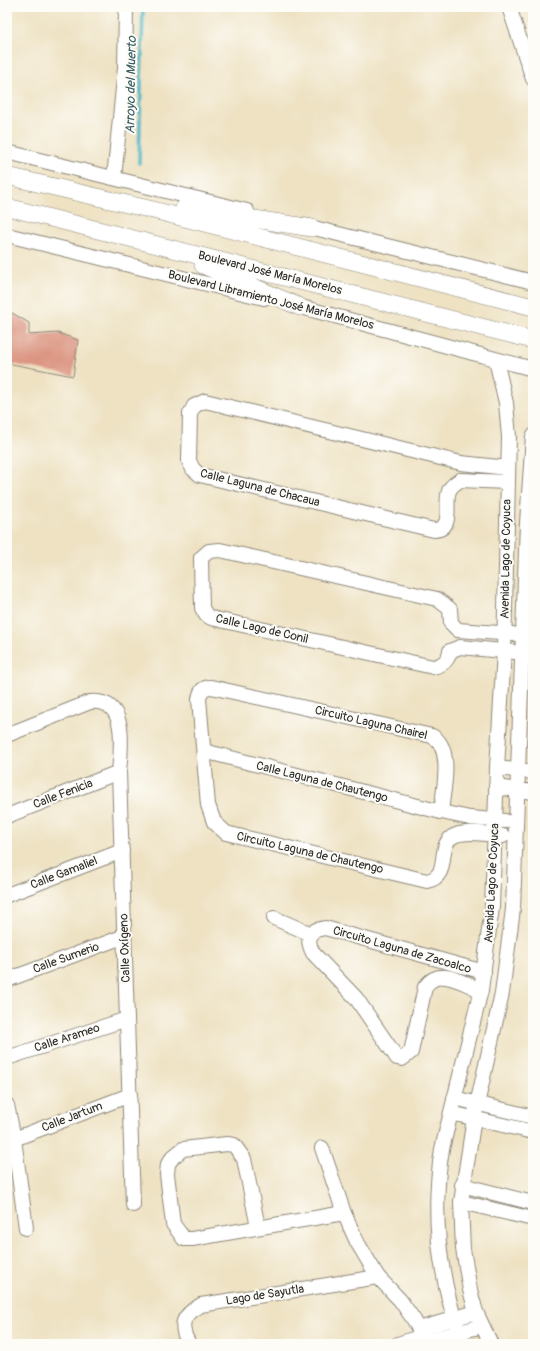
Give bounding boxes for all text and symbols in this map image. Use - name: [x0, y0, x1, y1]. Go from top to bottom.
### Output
- water label: Arroyo del Muerto: [122, 35, 140, 134]
- street label: Boulevard José María Morelos: [196, 248, 344, 298]
- street label: Boulevard Libramiento José María Morelos: [167, 267, 376, 333]
- street label: Calle Laguna de Chacaua: [199, 466, 322, 510]
- street label: Avenida Lago de Coyuca: [497, 499, 515, 619]
- street label: Calle Lago de Conil: [214, 611, 310, 647]
- street label: Circuito Laguna Chairel: [313, 703, 429, 743]
- street label: Calle Laguna de Chautengo: [255, 758, 390, 806]
- street label: Calle Fenicia: [31, 776, 95, 812]
- street label: Avenida Lago de Coyuca: [481, 822, 503, 943]
- street label: Circuito Laguna de Chautengo: [235, 829, 385, 877]
- street label: Calle Gamaliel: [28, 853, 100, 893]
- street label: Calle Oxígeno: [116, 913, 134, 983]
- street label: Circuito Laguna de Zacoalco: [331, 923, 473, 977]
- street label: Calle Sumerio: [31, 939, 102, 977]
- street label: Calle Arameo: [32, 1020, 102, 1056]
- street label: Calle Jartum: [39, 1098, 105, 1135]
- street label: Lago de Sayutla: [225, 1281, 306, 1309]

